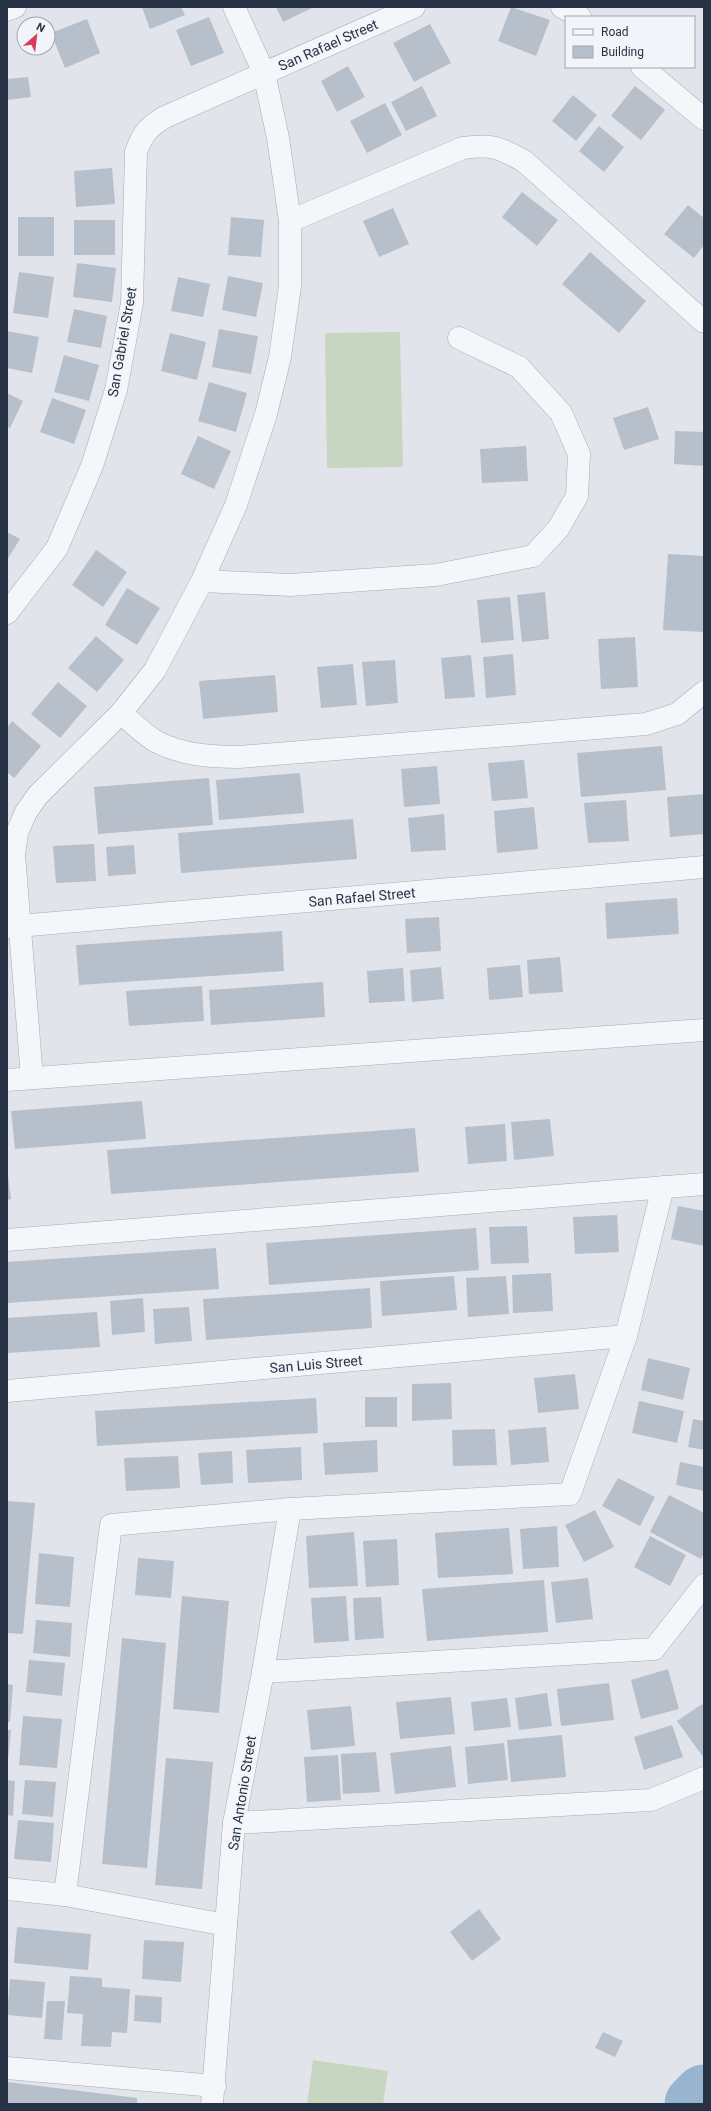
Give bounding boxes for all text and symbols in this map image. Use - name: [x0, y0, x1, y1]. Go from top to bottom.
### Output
- north arrow: [16, 16, 56, 56]
- street label: San Rafael Street: [276, 16, 381, 74]
- legend: [565, 16, 695, 68]
- text: N: [34, 20, 47, 35]
- text: Road: [601, 25, 629, 39]
- text: Building: [601, 45, 644, 59]
- street label: San Gabriel Street: [104, 285, 140, 398]
- street label: San Rafael Street: [308, 884, 416, 910]
- street label: San Luis Street: [269, 1352, 363, 1376]
- street label: San Antonio Street: [225, 1734, 259, 1852]

